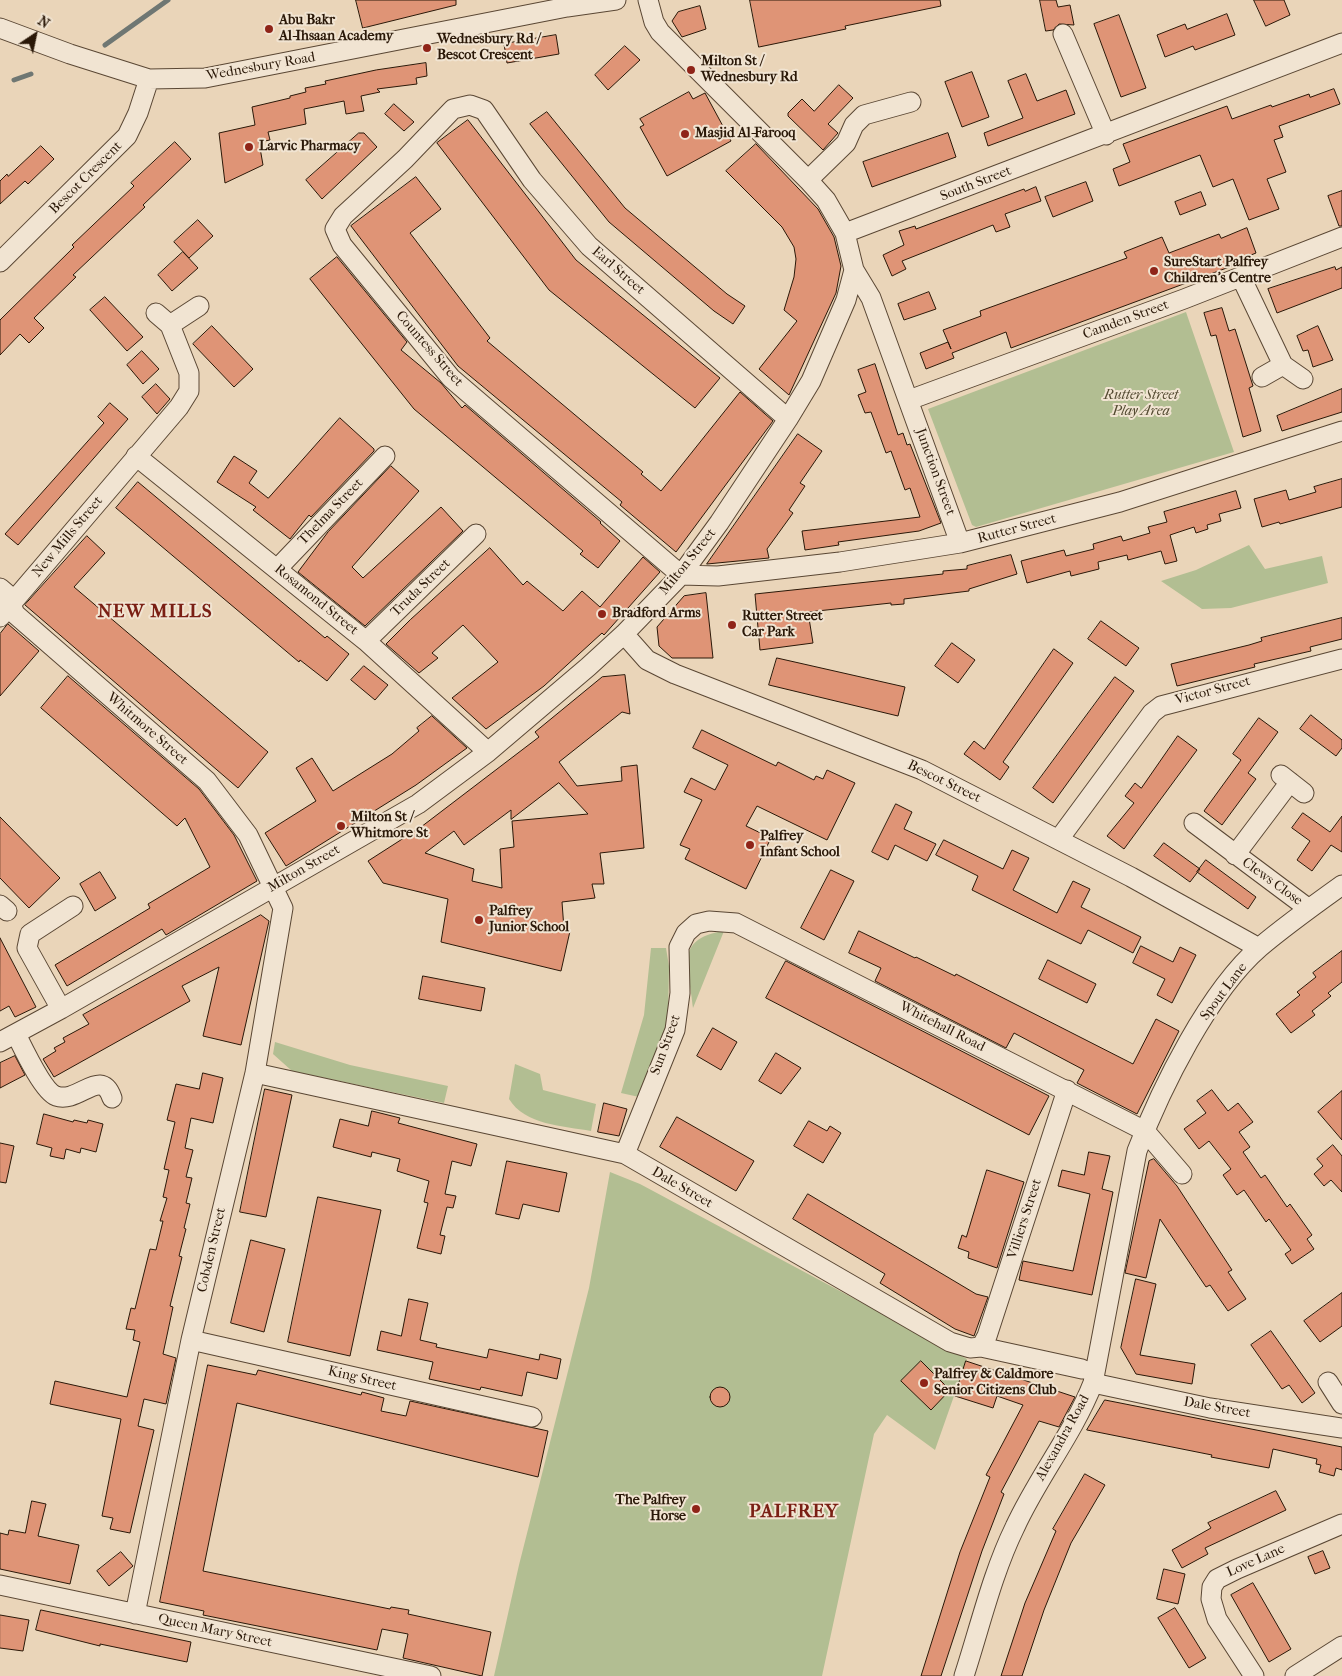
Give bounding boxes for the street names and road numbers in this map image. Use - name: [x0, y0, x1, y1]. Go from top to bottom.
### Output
- street label: Wednesbury Road: [205, 49, 317, 85]
- street label: Bescot Crescent: [46, 138, 126, 218]
- street label: South Street: [938, 163, 1014, 205]
- street label: Earl Street: [588, 243, 648, 299]
- street label: Camden Street: [1081, 297, 1171, 343]
- street label: Countess Street: [392, 308, 466, 390]
- street label: Junction Street: [911, 426, 959, 518]
- street label: Thelma Street: [295, 475, 367, 549]
- street label: New Mills Street: [29, 493, 107, 581]
- street label: Rutter Street: [976, 510, 1058, 548]
- street label: Milton Street: [656, 525, 720, 599]
- street label: Truda Street: [388, 555, 454, 621]
- street label: Rosamond Street: [271, 561, 361, 639]
- street label: Victor Street: [1174, 673, 1252, 709]
- street label: Whitmore Street: [103, 689, 191, 769]
- street label: Bescot Street: [905, 757, 983, 807]
- street label: Milton Street: [265, 842, 343, 896]
- street label: Clews Close: [1238, 854, 1306, 910]
- street label: Spout Lane: [1197, 960, 1251, 1024]
- street label: Whitehall Road: [896, 998, 988, 1056]
- street label: Sun Street: [647, 1012, 685, 1078]
- street label: Dale Street: [648, 1164, 716, 1212]
- street label: Villiers Street: [1004, 1177, 1046, 1261]
- street label: Cobden Street: [194, 1206, 230, 1294]
- street label: King Street: [326, 1363, 398, 1395]
- street label: Alexandra Road: [1032, 1392, 1094, 1484]
- street label: Dale Street: [1182, 1394, 1252, 1422]
- street label: Love Lane: [1224, 1541, 1288, 1581]
- street label: Queen Mary Street: [156, 1611, 274, 1651]

